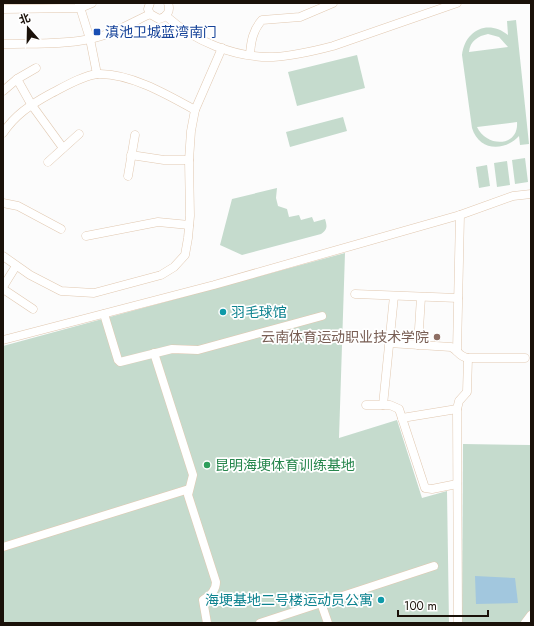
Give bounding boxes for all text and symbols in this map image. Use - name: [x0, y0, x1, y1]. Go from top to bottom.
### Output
- north arrow: [8, 8, 48, 48]
- text: 北: [17, 9, 32, 28]
- place label: 滇池卫城蓝湾南门: [105, 22, 217, 42]
- marker: 滇池卫城蓝湾南门: [92, 27, 102, 37]
- place label: 羽毛球馆: [231, 302, 287, 322]
- marker: 羽毛球馆: [218, 307, 228, 317]
- place label: 云南体育运动职业技术学院: [261, 327, 429, 347]
- marker: 云南体育运动职业技术学院: [432, 332, 442, 342]
- place label: 昆明海埂体育训练基地: [215, 455, 355, 475]
- marker: 昆明海埂体育训练基地: [202, 460, 212, 470]
- place label: 海埂基地二号楼运动员公寓: [205, 590, 373, 610]
- scale bar: [398, 592, 488, 618]
- marker: 海埂基地二号楼运动员公寓: [376, 595, 386, 605]
- text: 100 m: [404, 597, 437, 615]

